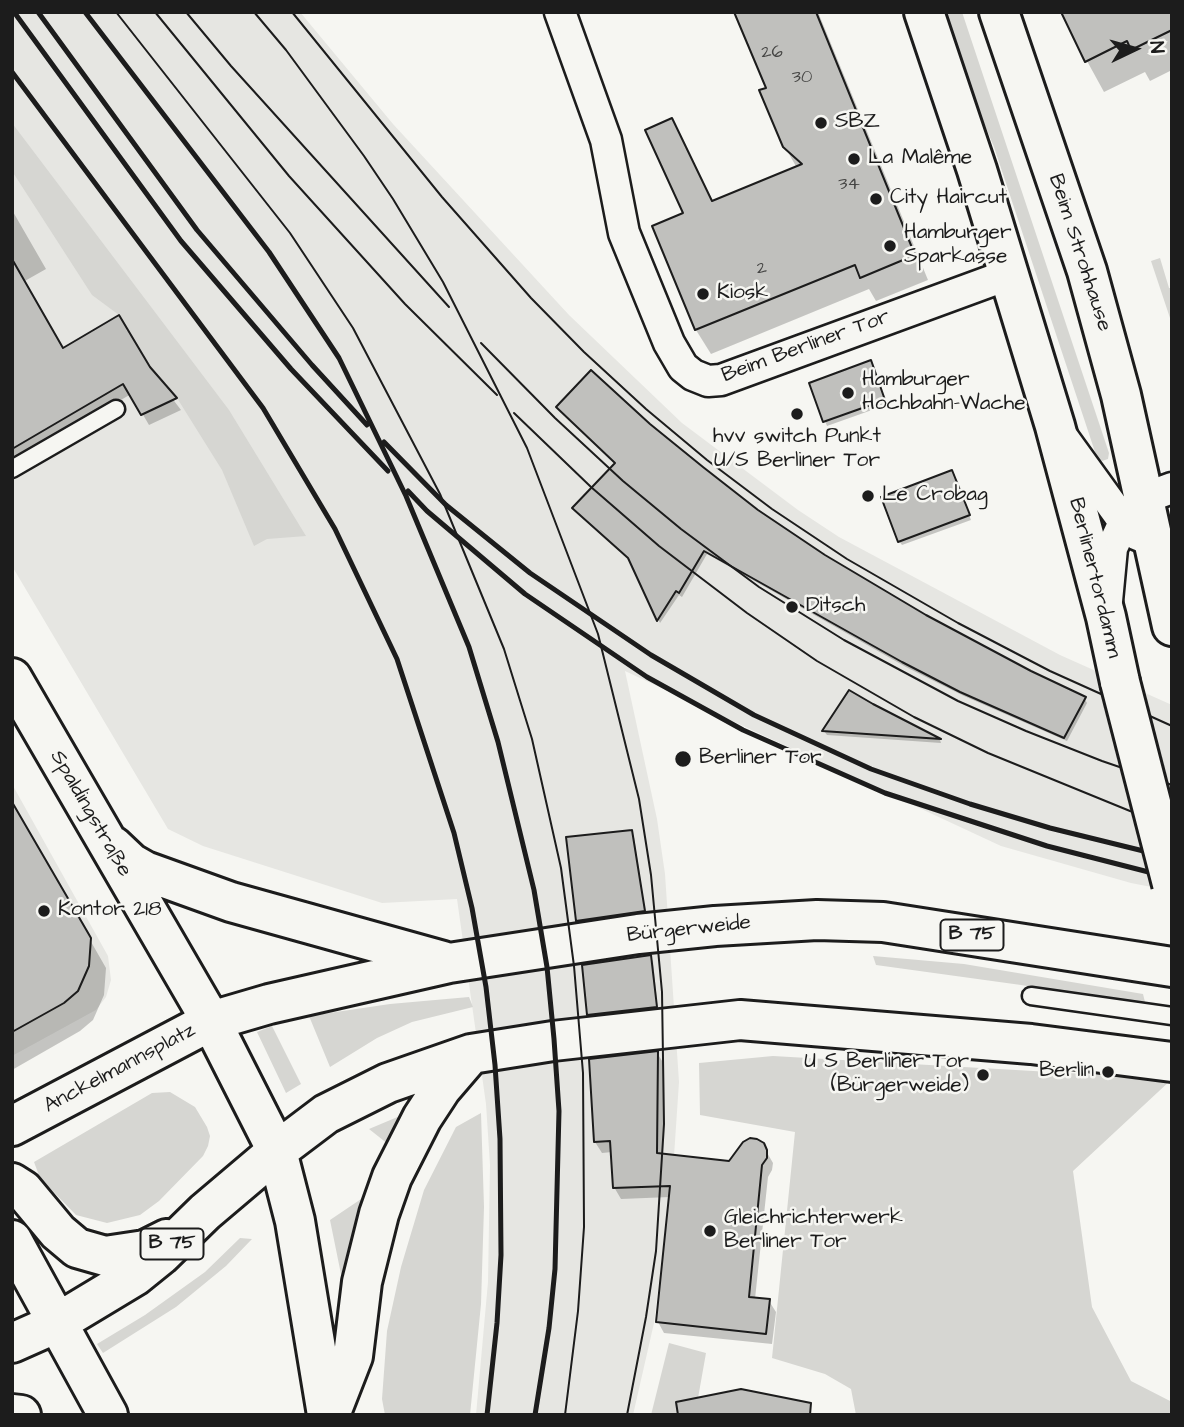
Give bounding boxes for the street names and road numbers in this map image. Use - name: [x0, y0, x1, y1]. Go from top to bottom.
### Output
- street label: Beim Strohhause: [1042, 171, 1116, 335]
- street label: Beim Berliner Tor: [719, 305, 893, 389]
- street label: Berlinertordamm: [1062, 495, 1126, 661]
- street label: Spaldingstraße: [44, 746, 136, 882]
- street label: Bürgerweide: [626, 911, 752, 949]
- road number: B 75: [940, 920, 1004, 951]
- street label: Anckelmannsplatz: [40, 1018, 200, 1120]
- road number: B 75: [140, 1228, 204, 1260]

